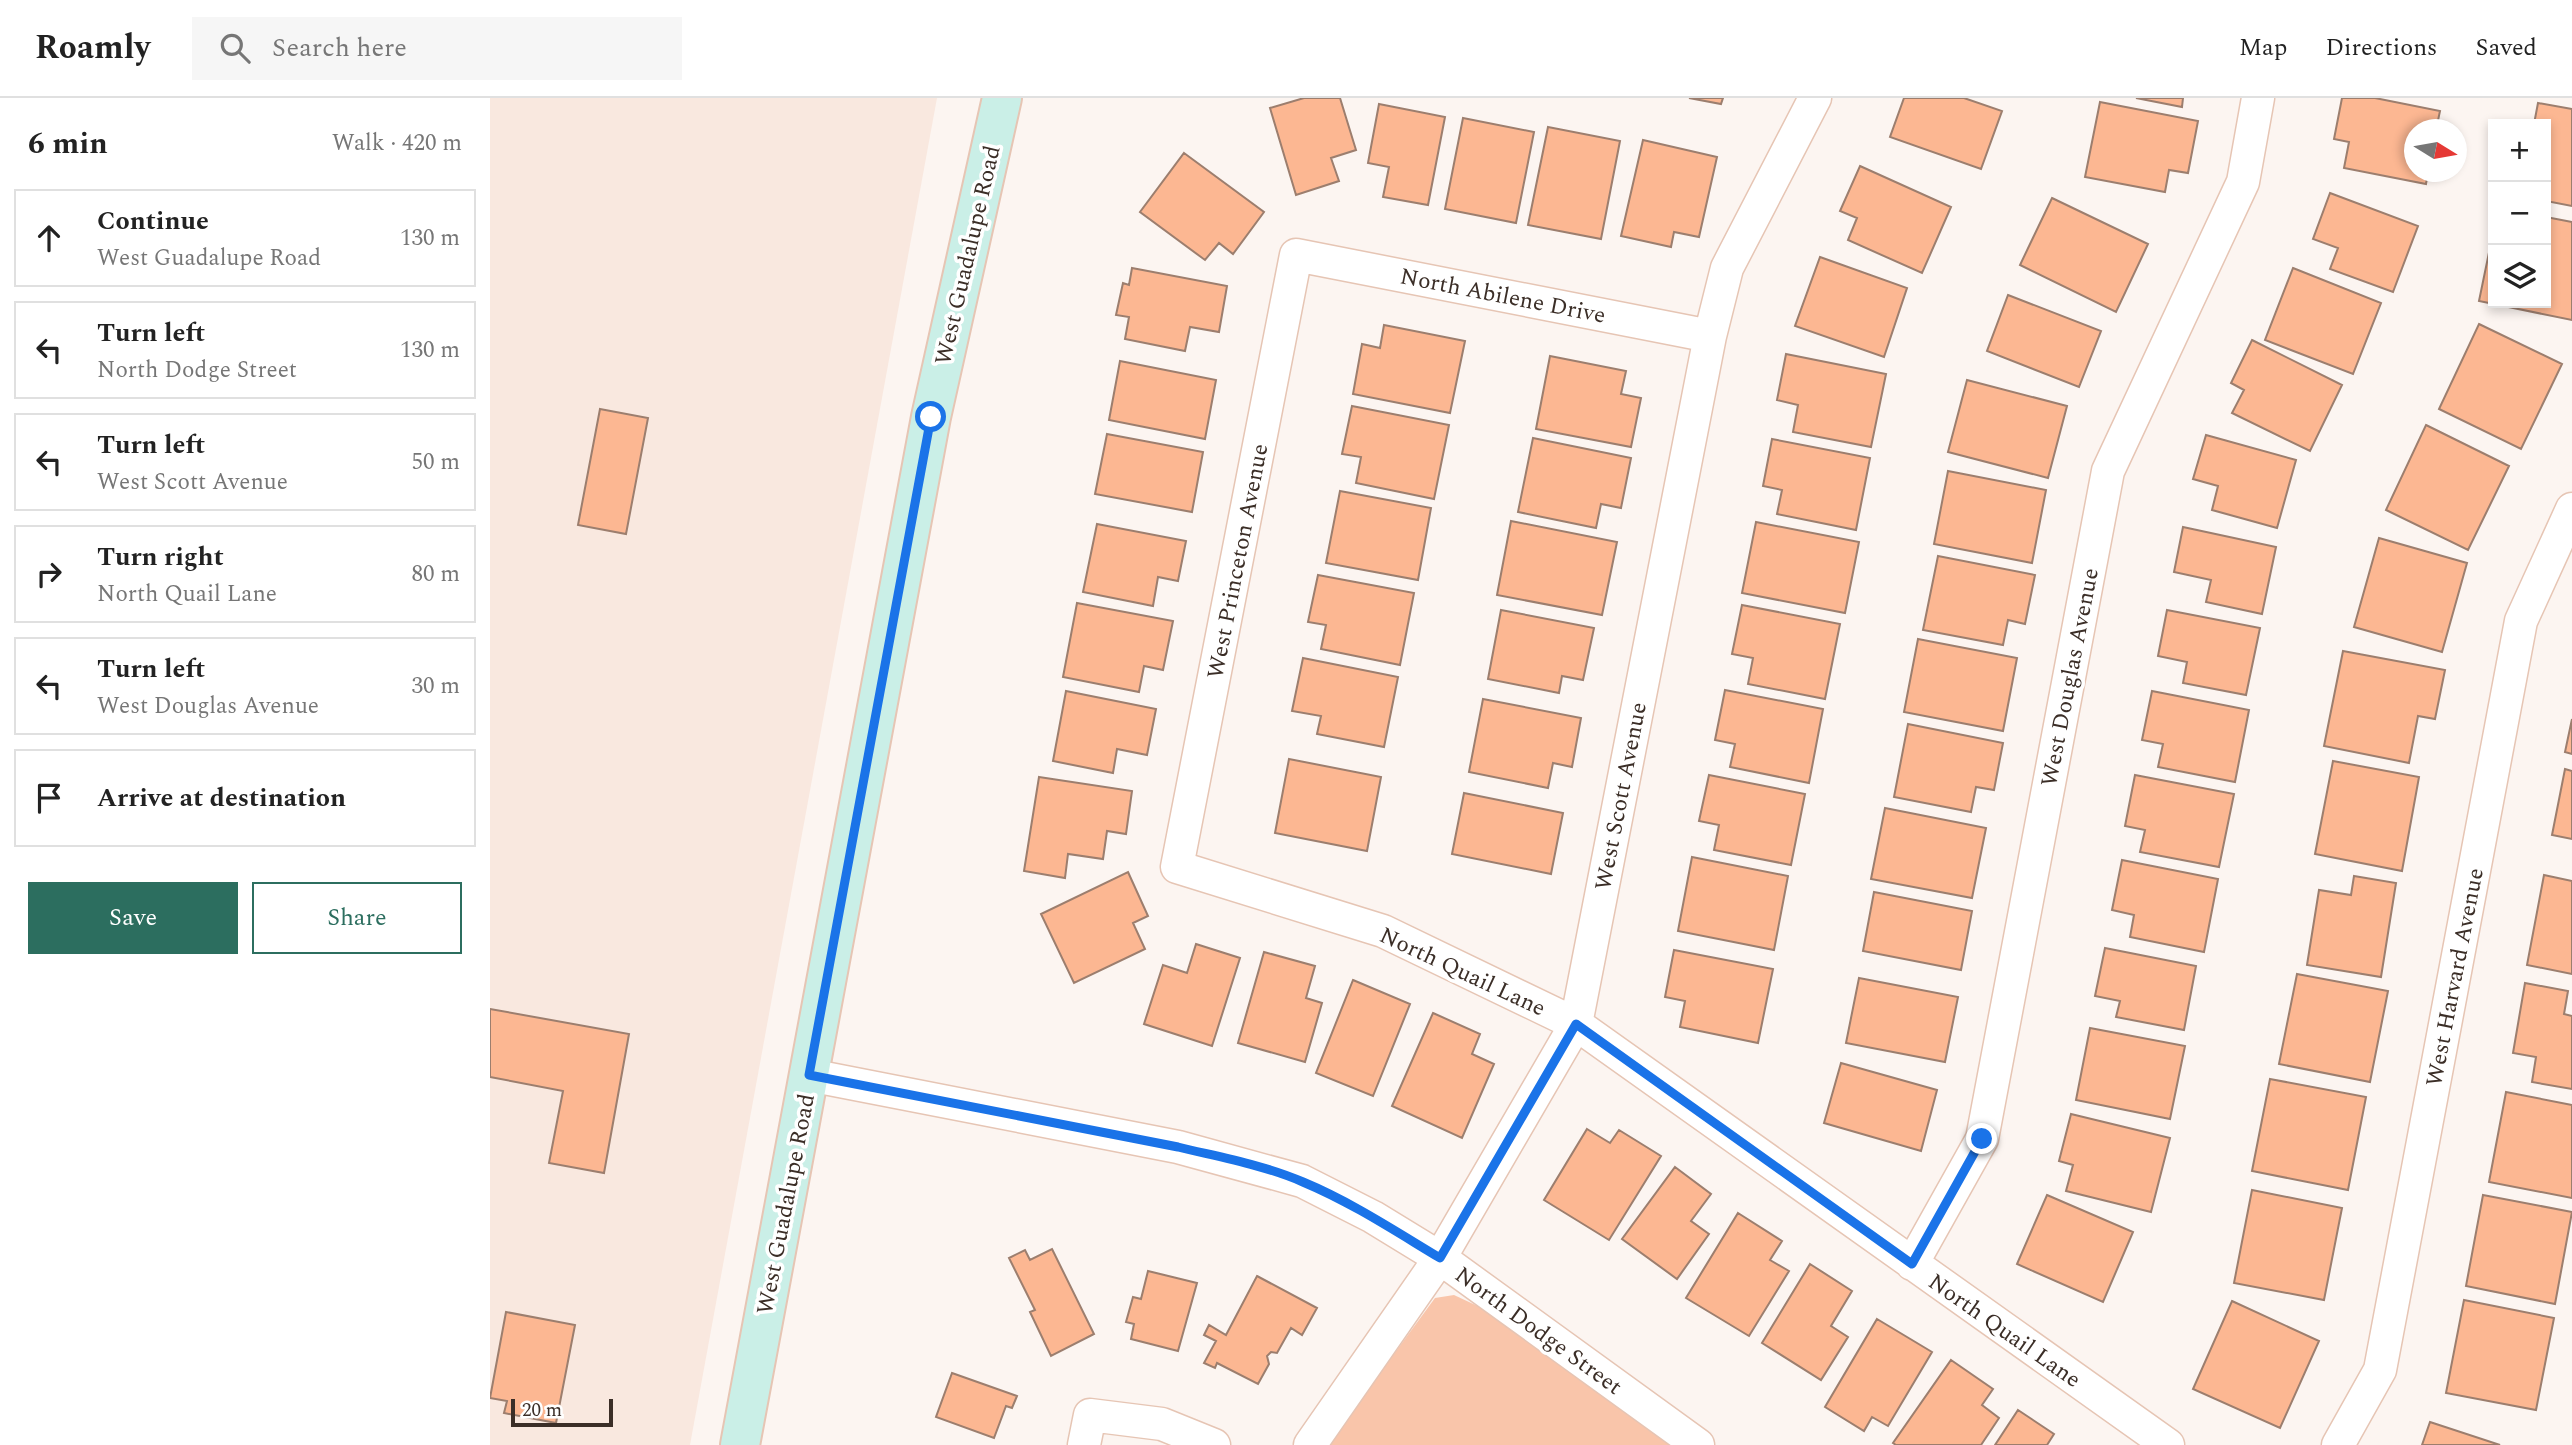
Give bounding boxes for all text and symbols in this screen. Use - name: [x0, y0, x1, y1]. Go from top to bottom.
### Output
- search box: [192, 17, 682, 80]
- text: Roamly: [35, 23, 150, 73]
- text: Search here: [272, 28, 407, 68]
- icon: search: [216, 29, 254, 67]
- text: Map: [2239, 30, 2287, 66]
- text: Directions: [2325, 30, 2437, 66]
- text: Saved: [2475, 30, 2537, 66]
- north arrow: [2404, 119, 2467, 182]
- map controls: [2488, 119, 2551, 308]
- button: +: [2488, 119, 2551, 182]
- text: 6 min: [28, 121, 108, 167]
- text: Walk · 420 m: [332, 126, 462, 161]
- street label: West Guadalupe Road: [926, 142, 1011, 368]
- button: −: [2488, 182, 2551, 245]
- text: Continue: [97, 201, 209, 241]
- icon: ahead: [30, 219, 68, 257]
- text: 130 m: [400, 221, 460, 256]
- text: West Guadalupe Road: [97, 241, 321, 276]
- button: layers: [2488, 245, 2551, 308]
- street label: North Abilene Drive: [1397, 259, 1608, 334]
- text: Turn left: [97, 313, 205, 353]
- icon: left: [30, 331, 68, 369]
- text: 130 m: [400, 333, 460, 368]
- text: North Dodge Street: [97, 353, 297, 388]
- route start: [915, 401, 946, 432]
- text: Turn left: [97, 425, 205, 465]
- street label: West Princeton Avenue: [1199, 441, 1278, 682]
- icon: left: [30, 443, 68, 481]
- text: 50 m: [411, 445, 460, 480]
- text: West Scott Avenue: [97, 465, 288, 500]
- text: Turn right: [97, 537, 224, 577]
- icon: right: [30, 555, 68, 593]
- text: 80 m: [411, 557, 460, 592]
- street label: West Douglas Avenue: [2032, 565, 2109, 790]
- text: North Quail Lane: [97, 577, 277, 612]
- text: Turn left: [97, 649, 205, 689]
- icon: left: [30, 667, 68, 705]
- text: 30 m: [411, 669, 460, 704]
- text: West Douglas Avenue: [97, 689, 319, 724]
- street label: West Scott Avenue: [1586, 699, 1657, 893]
- text: Arrive at destination: [97, 778, 346, 818]
- icon: arrive: [30, 779, 68, 817]
- street label: West Harvard Avenue: [2417, 865, 2494, 1089]
- button: Save: [28, 882, 238, 954]
- button: Share: [252, 882, 462, 954]
- street label: North Quail Lane: [1373, 918, 1551, 1026]
- street label: West Guadalupe Road: [748, 1091, 825, 1318]
- route end: [1966, 1123, 1997, 1154]
- street label: North Dodge Street: [1447, 1258, 1629, 1404]
- street label: North Quail Lane: [1920, 1265, 2088, 1397]
- scale bar: [511, 1396, 612, 1428]
- text: 20 m: [522, 1396, 562, 1425]

